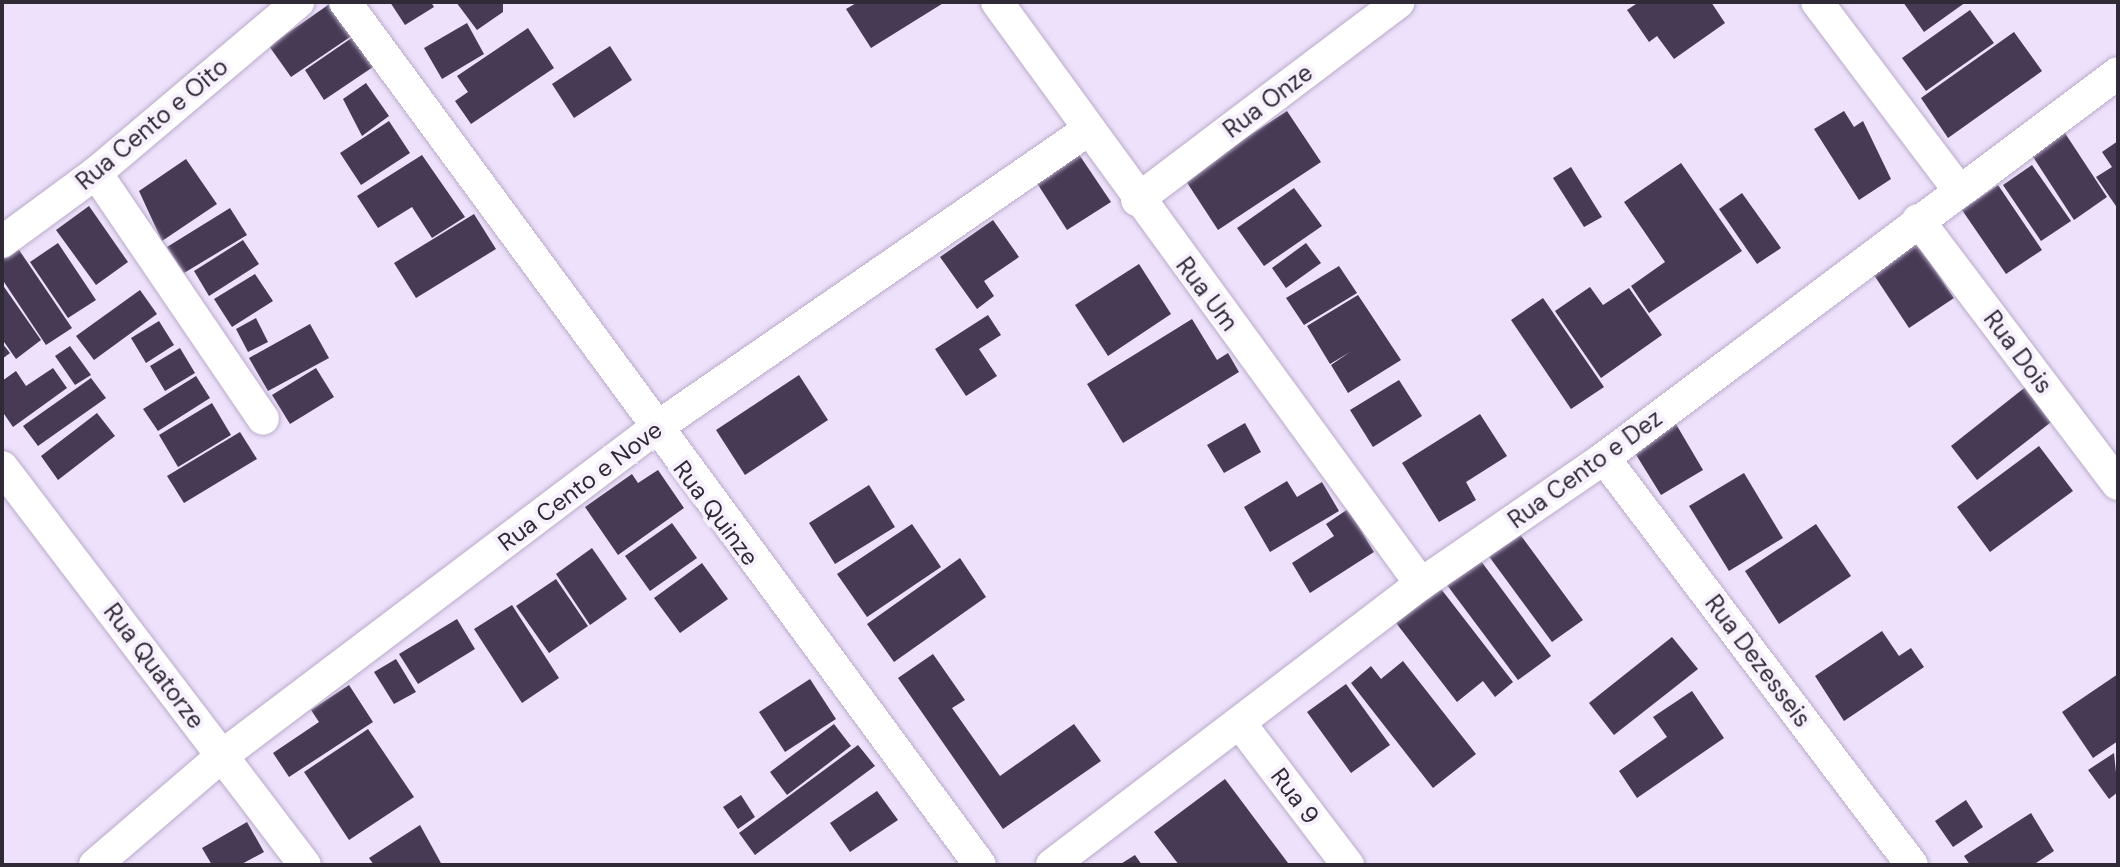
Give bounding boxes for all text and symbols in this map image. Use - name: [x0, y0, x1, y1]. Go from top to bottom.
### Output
- street label: Rua Cento e Oito: [70, 52, 234, 196]
- street label: Rua Onze: [1218, 58, 1318, 144]
- street label: Rua Um: [1170, 252, 1244, 336]
- street label: Rua Dois: [1978, 305, 2058, 399]
- street label: Rua Cento e Dez: [1503, 404, 1667, 534]
- street label: Rua Cento e Nove: [492, 415, 668, 557]
- street label: Rua Quinze: [667, 455, 765, 571]
- street label: Rua Dezesseis: [1699, 589, 1817, 733]
- street label: Rua Quatorze: [98, 598, 210, 734]
- street label: Rua 9: [1265, 762, 1325, 830]

